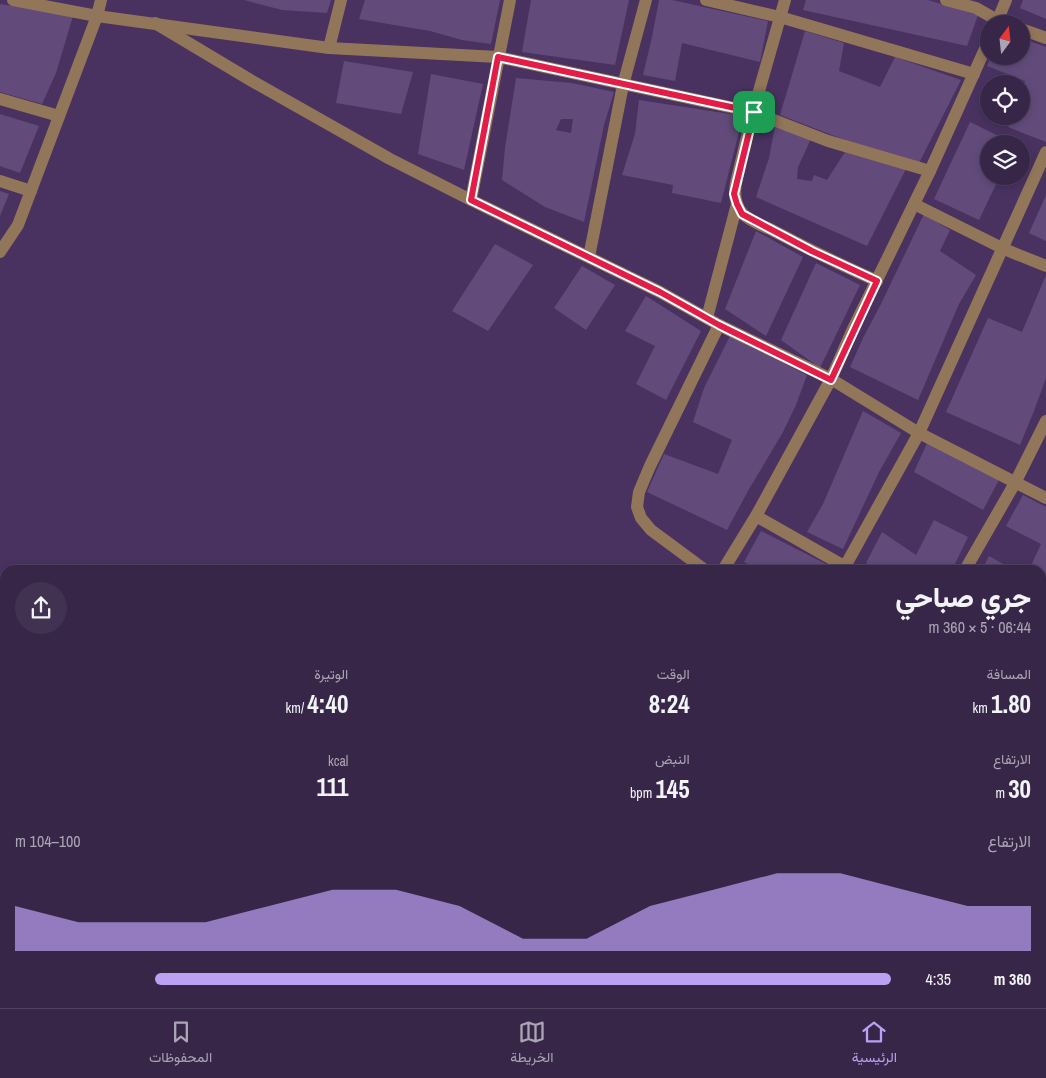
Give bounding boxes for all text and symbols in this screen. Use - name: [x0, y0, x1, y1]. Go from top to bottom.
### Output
- north arrow: [980, 15, 1030, 65]
- map controls: [980, 15, 1030, 185]
- button: locate: [980, 75, 1030, 125]
- pin: [733, 91, 775, 133]
- icon: arrive: [740, 98, 768, 126]
- button: layers: [980, 135, 1030, 185]
- text: جري صباحي: [895, 578, 1031, 616]
- button: share: [15, 582, 67, 634]
- text: 06:44 · 5 × 360 m: [928, 616, 1031, 638]
- text: الوتيرة: [314, 665, 348, 683]
- text: الوقت: [657, 665, 690, 683]
- text: المسافة: [987, 665, 1031, 683]
- text: 4:40: [307, 687, 348, 721]
- text: 8:24: [649, 687, 690, 721]
- text: 1.80: [991, 687, 1031, 721]
- text: /km: [286, 699, 307, 717]
- text: km: [973, 699, 991, 717]
- text: النبض: [655, 750, 690, 768]
- text: الارتفاع: [993, 750, 1031, 768]
- text: kcal: [328, 752, 348, 770]
- text: 111: [316, 770, 348, 804]
- text: 145: [655, 772, 690, 806]
- text: 30: [1008, 772, 1031, 806]
- text: bpm: [630, 784, 655, 802]
- text: m: [995, 784, 1008, 802]
- text: 100–104 m: [15, 830, 81, 852]
- text: الارتفاع: [988, 830, 1031, 852]
- text: 4:35: [925, 968, 951, 990]
- text: 360 m: [994, 968, 1031, 990]
- tab: المحفوظات: [149, 1018, 212, 1070]
- tab: الخريطة: [510, 1018, 554, 1070]
- tab: الرئيسية: [852, 1018, 897, 1070]

